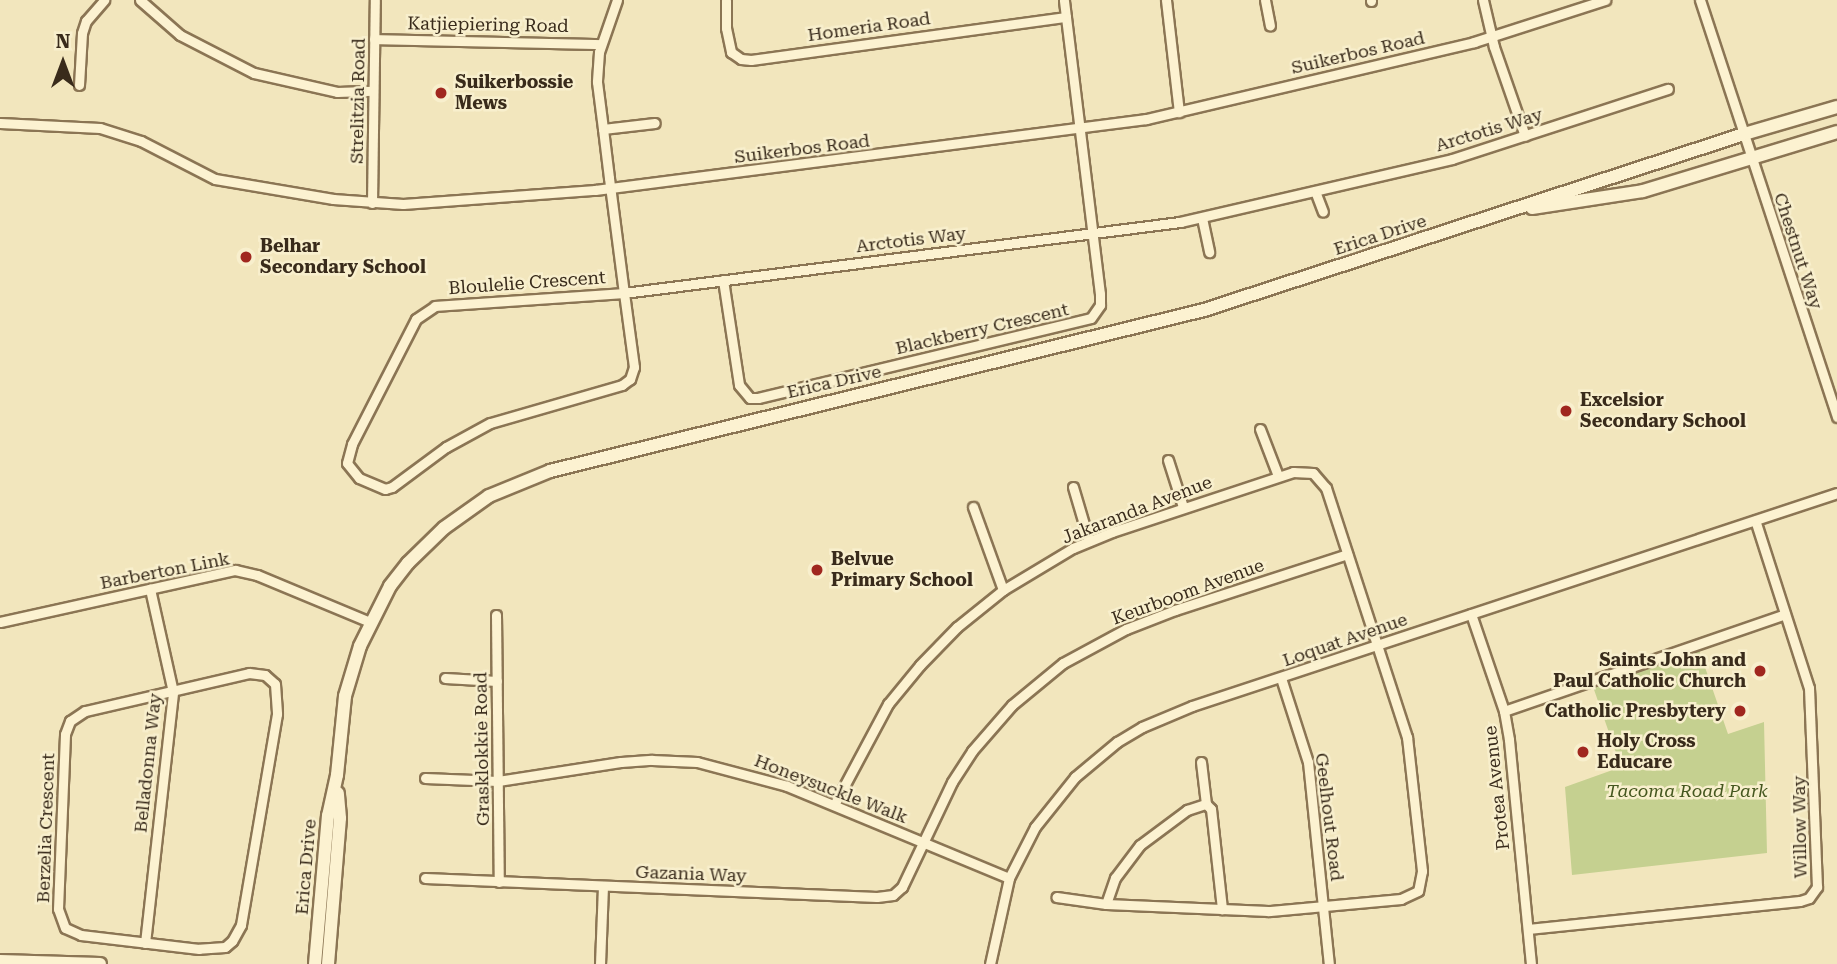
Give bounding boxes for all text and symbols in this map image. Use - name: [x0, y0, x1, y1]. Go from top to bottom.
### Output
- street label: Homeria Road: [806, 8, 932, 46]
- street label: Katjiepiering Road: [407, 13, 569, 37]
- street label: Suikerbos Road: [1289, 27, 1427, 79]
- north arrow: [28, 28, 98, 98]
- text: N: [56, 30, 70, 53]
- street label: Strelitzia Road: [346, 38, 370, 164]
- place label: Suikerbossie Mews: [455, 72, 573, 114]
- marker: Suikerbossie Mews: [433, 85, 449, 101]
- street label: Arctotis Way: [1433, 104, 1545, 156]
- street label: Suikerbos Road: [733, 130, 871, 168]
- street label: Chestnut Way: [1769, 190, 1827, 312]
- street label: Erica Drive: [1331, 210, 1429, 260]
- street label: Arctotis Way: [855, 223, 967, 257]
- place label: Belhar Secondary School: [260, 236, 426, 278]
- marker: Belhar Secondary School: [238, 249, 254, 265]
- street label: Bloulelie Crescent: [448, 267, 606, 299]
- street label: Blackberry Crescent: [893, 299, 1071, 359]
- street label: Erica Drive: [785, 361, 883, 403]
- place label: Excelsior Secondary School: [1580, 390, 1746, 432]
- marker: Excelsior Secondary School: [1558, 403, 1574, 419]
- street label: Jakaranda Avenue: [1059, 471, 1215, 549]
- street label: Barberton Link: [98, 548, 232, 594]
- place label: Belvue Primary School: [831, 549, 973, 592]
- street label: Keurboom Avenue: [1109, 554, 1267, 630]
- marker: Belvue Primary School: [809, 562, 825, 578]
- street label: Loquat Avenue: [1280, 609, 1410, 671]
- place label: Saints John and Paul Catholic Church: [1553, 650, 1746, 692]
- marker: Saints John and Paul Catholic Church: [1752, 663, 1768, 679]
- street label: Grasklokkie Road: [470, 672, 494, 826]
- street label: Belladonna Way: [130, 692, 166, 834]
- place label: Catholic Presbytery: [1545, 700, 1726, 722]
- marker: Catholic Presbytery: [1732, 703, 1748, 719]
- street label: Protea Avenue: [1480, 725, 1514, 851]
- place label: Holy Cross Educare: [1597, 731, 1696, 774]
- marker: Holy Cross Educare: [1575, 744, 1591, 760]
- street label: Honeysuckle Walk: [751, 750, 911, 828]
- street label: Geelhout Road: [1310, 752, 1348, 882]
- street label: Berzelia Crescent: [33, 753, 59, 903]
- street label: Willow Way: [1788, 775, 1812, 879]
- park label: Tacoma Road Park: [1606, 780, 1768, 802]
- street label: Erica Drive: [291, 818, 321, 916]
- street label: Gazania Way: [635, 861, 747, 887]

